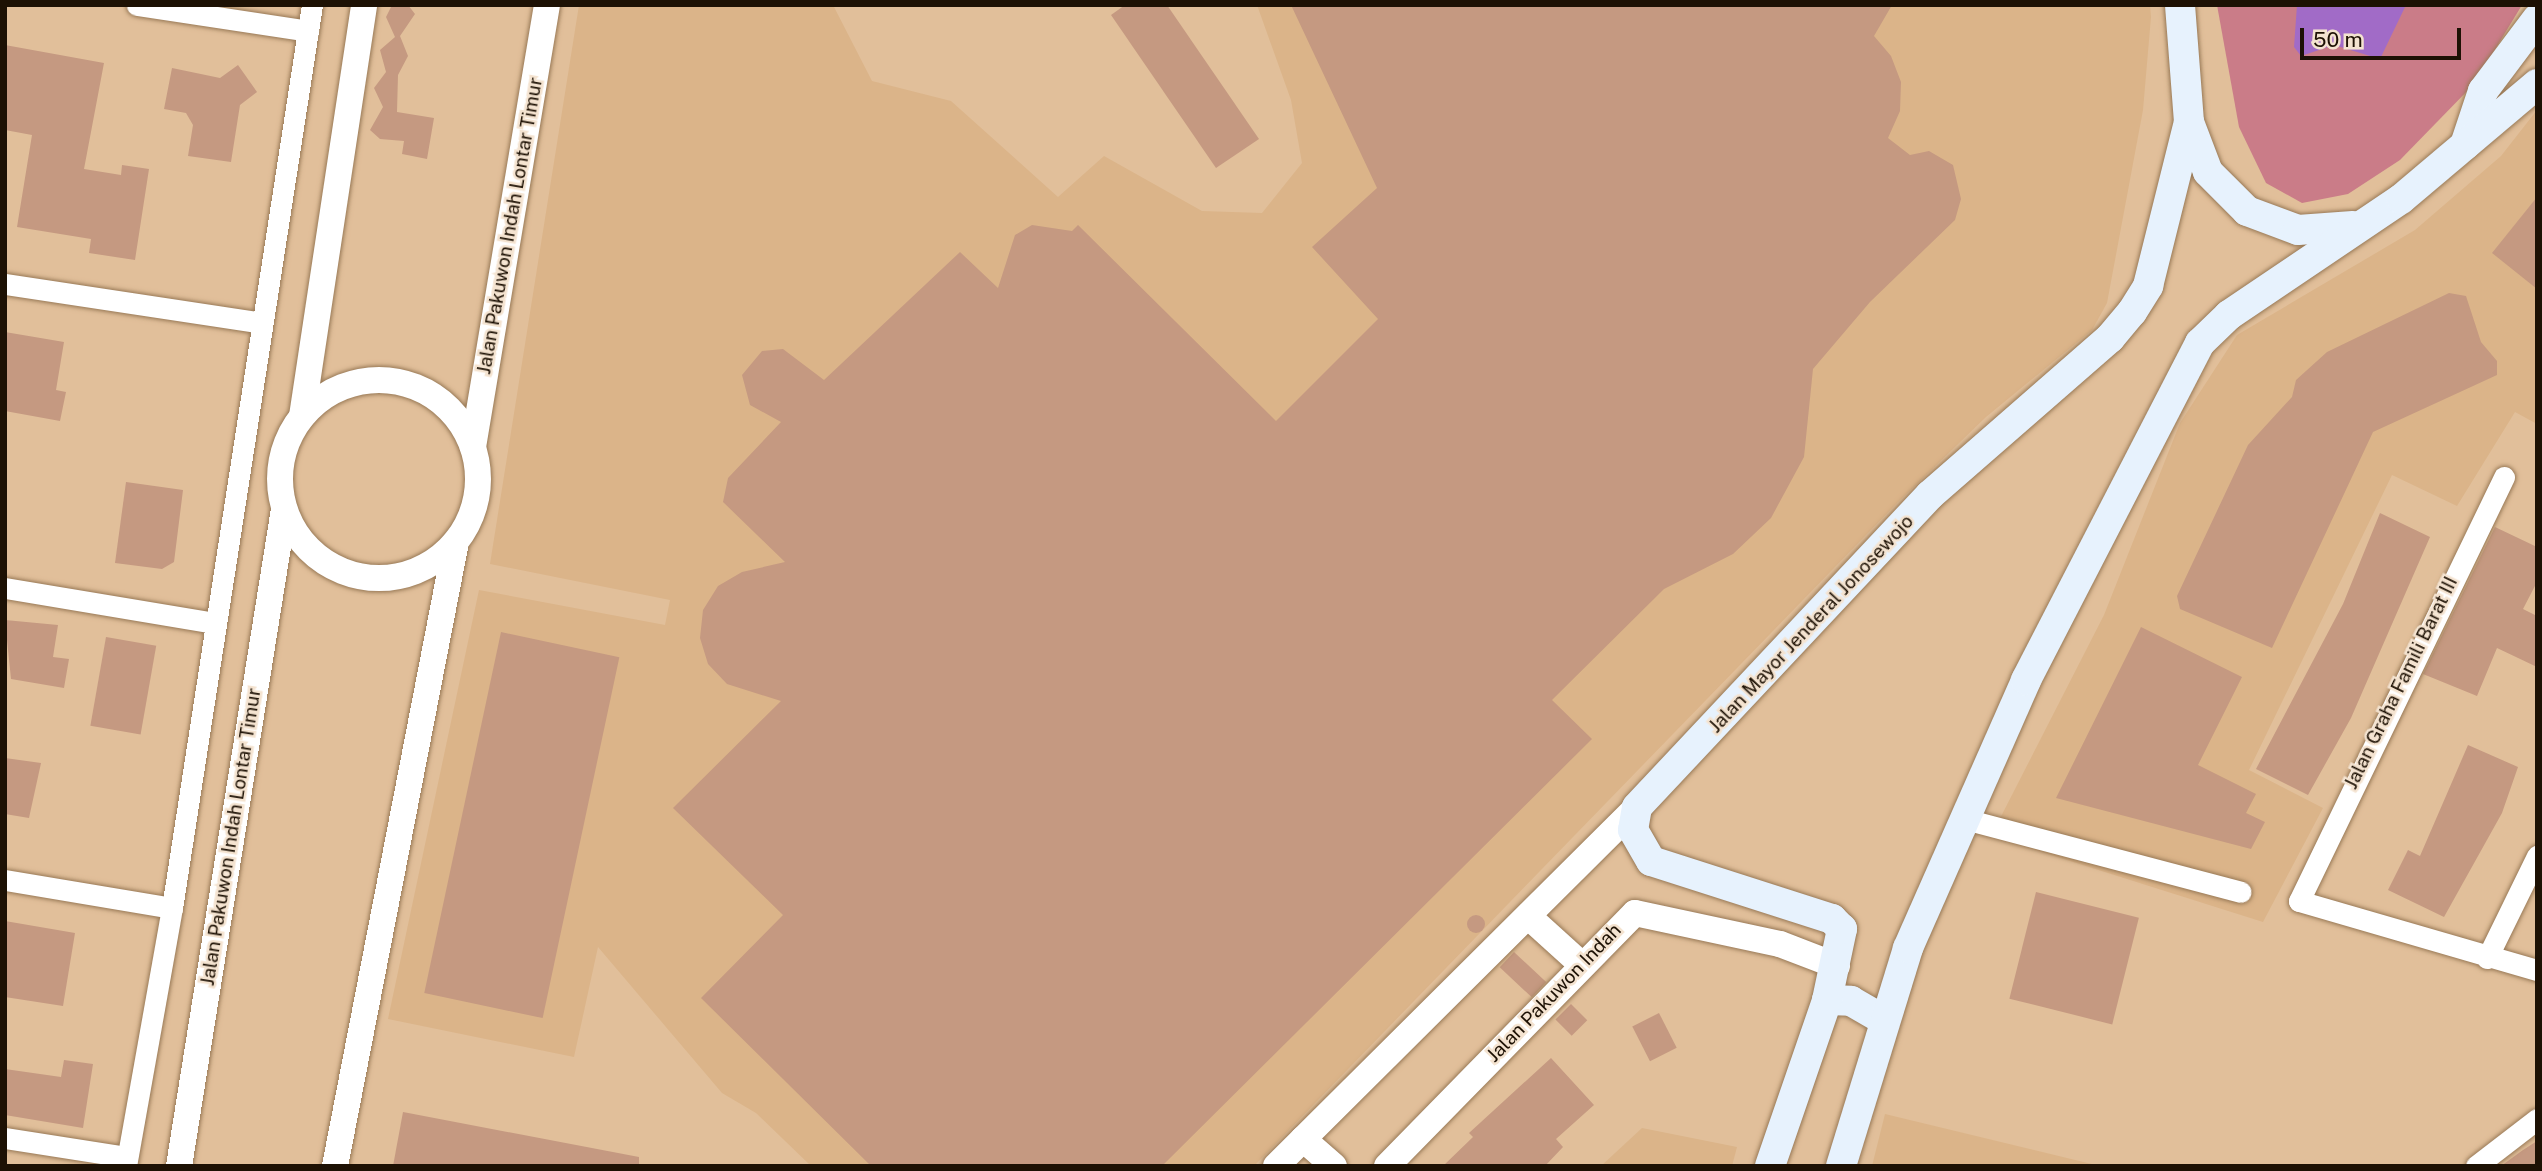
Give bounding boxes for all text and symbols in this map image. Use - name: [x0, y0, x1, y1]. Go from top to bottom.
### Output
- scale bar: [2304, 14, 2465, 58]
- text: 50 m: [2313, 27, 2363, 52]
- street label: Jalan Pakuwon Indah Lontar Timur: [473, 76, 547, 376]
- street label: Jalan Mayor Jenderal Jonosewojo: [1704, 510, 1918, 738]
- street label: Jalan Graha Famili Barat III: [2340, 573, 2462, 793]
- street label: Jalan Pakuwon Indah Lontar Timur: [196, 687, 266, 987]
- street label: Jalan Pakuwon Indah: [1482, 919, 1626, 1067]

